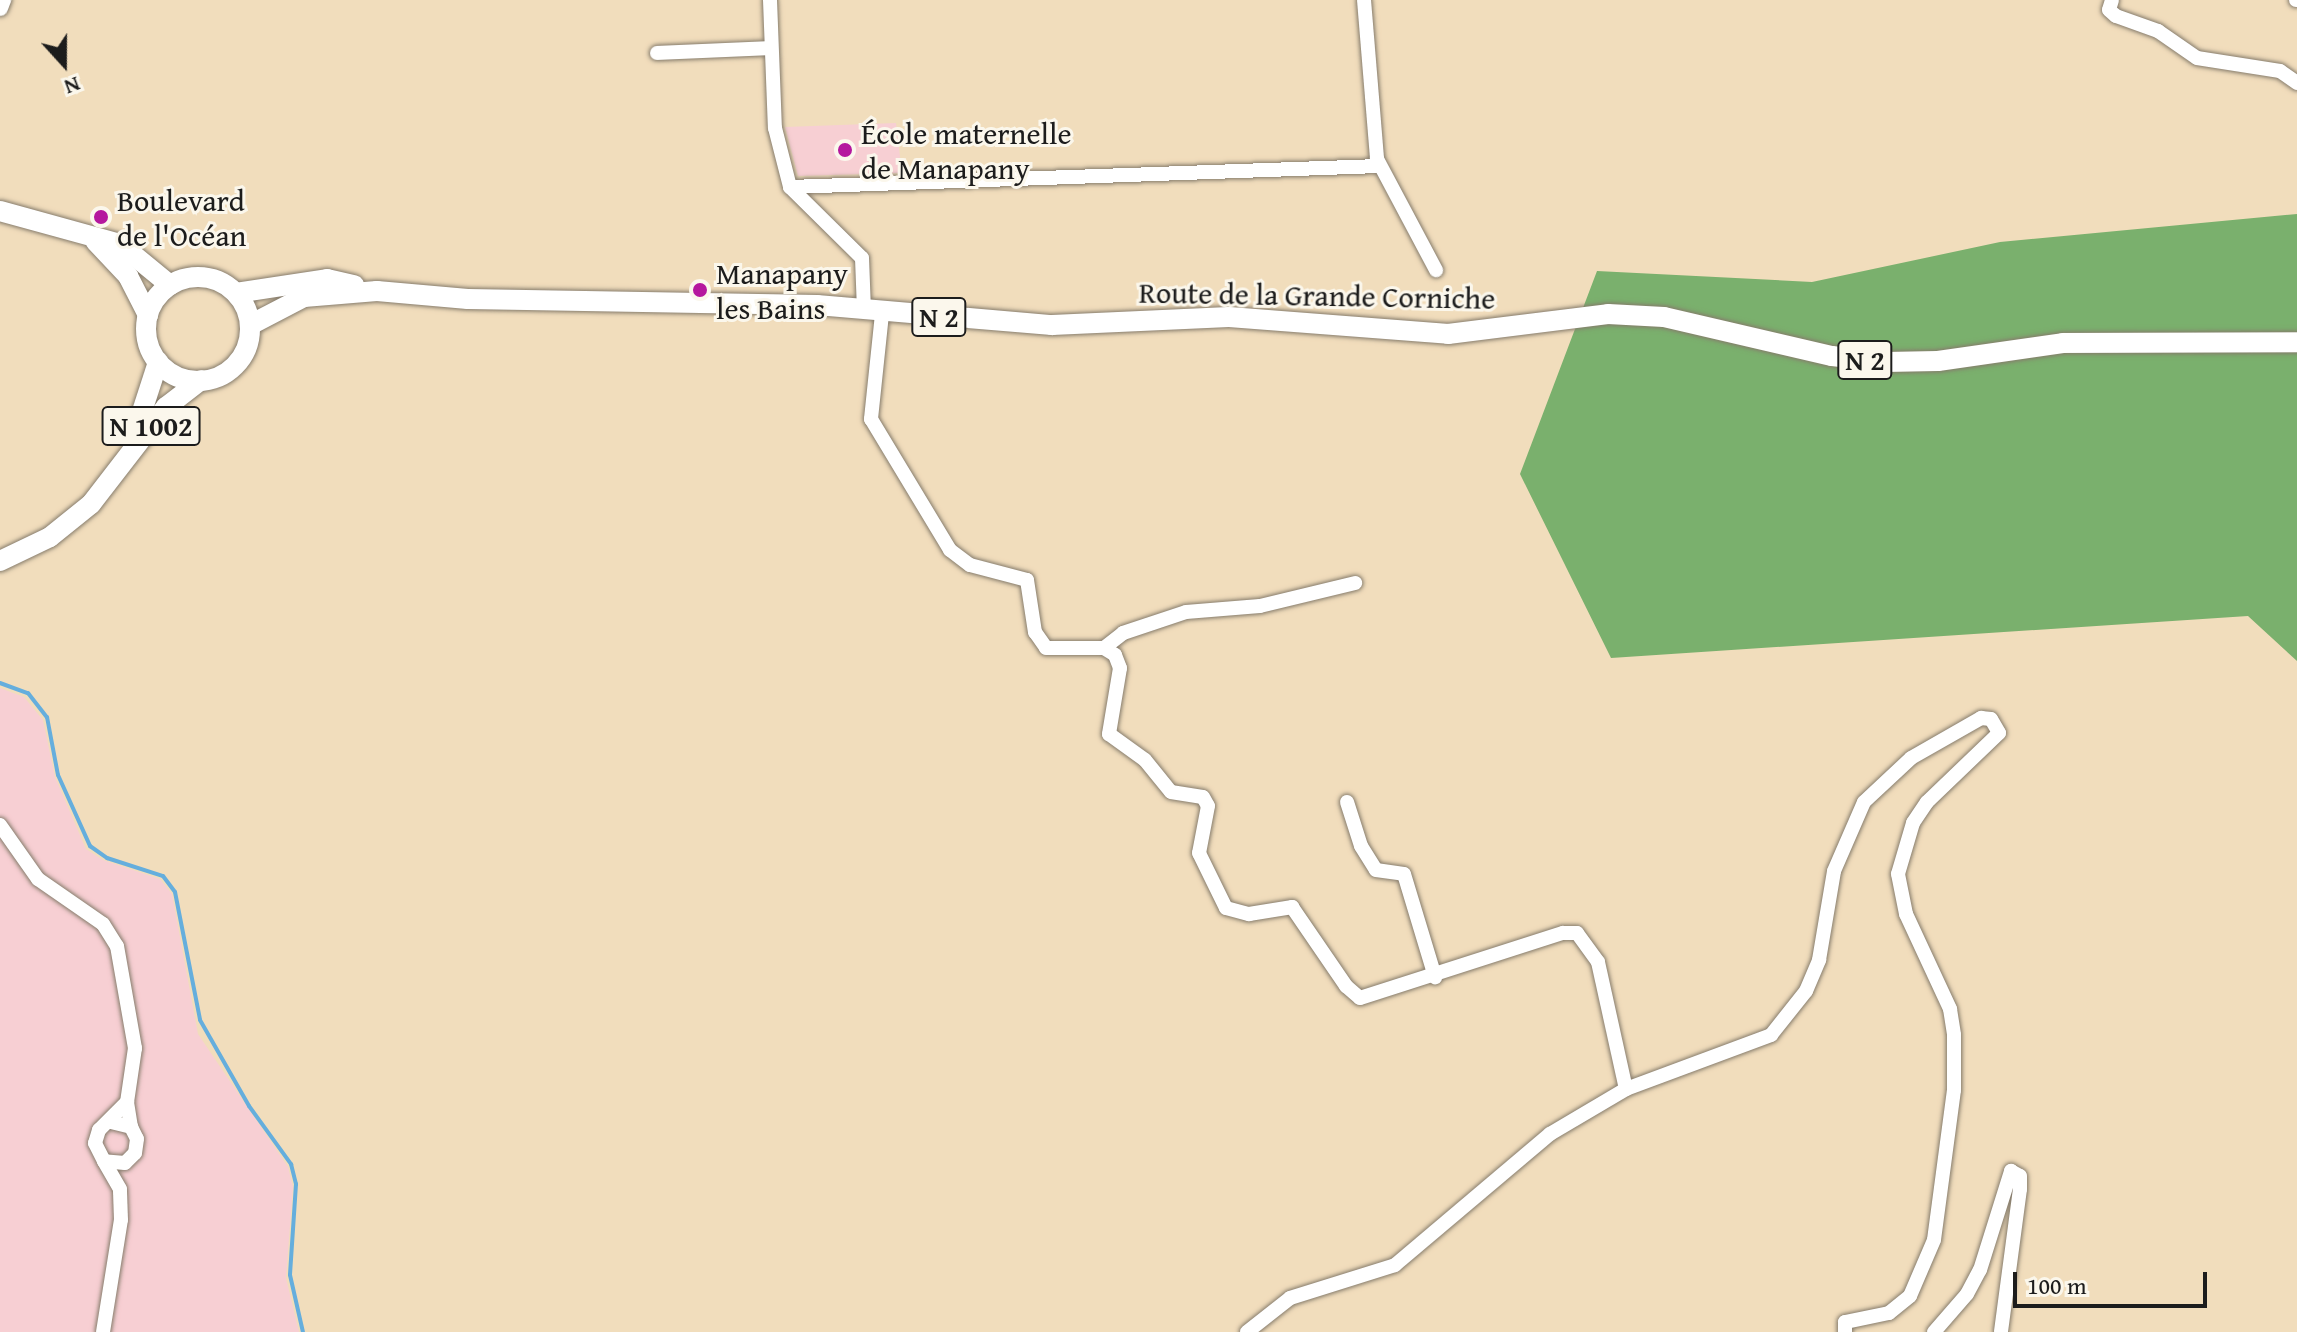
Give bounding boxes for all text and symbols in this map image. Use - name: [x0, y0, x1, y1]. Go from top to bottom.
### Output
- north arrow: [24, 24, 104, 104]
- text: N: [60, 69, 85, 104]
- place label: École maternelle de Manapany: [861, 115, 1071, 186]
- marker: École maternelle de Manapany: [836, 141, 854, 159]
- place label: Boulevard de l'Océan: [117, 182, 246, 252]
- marker: Boulevard de l'Océan: [92, 208, 110, 226]
- place label: Manapany les Bains: [716, 255, 848, 326]
- street label: Route de la Grande Corniche: [1138, 274, 1496, 316]
- marker: Manapany les Bains: [691, 281, 709, 299]
- road number: N 2: [911, 293, 967, 341]
- road number: N 2: [1837, 336, 1893, 384]
- road number: N 1002: [101, 402, 201, 450]
- scale bar: [2017, 1256, 2211, 1306]
- text: 100 m: [2027, 1268, 2087, 1303]

